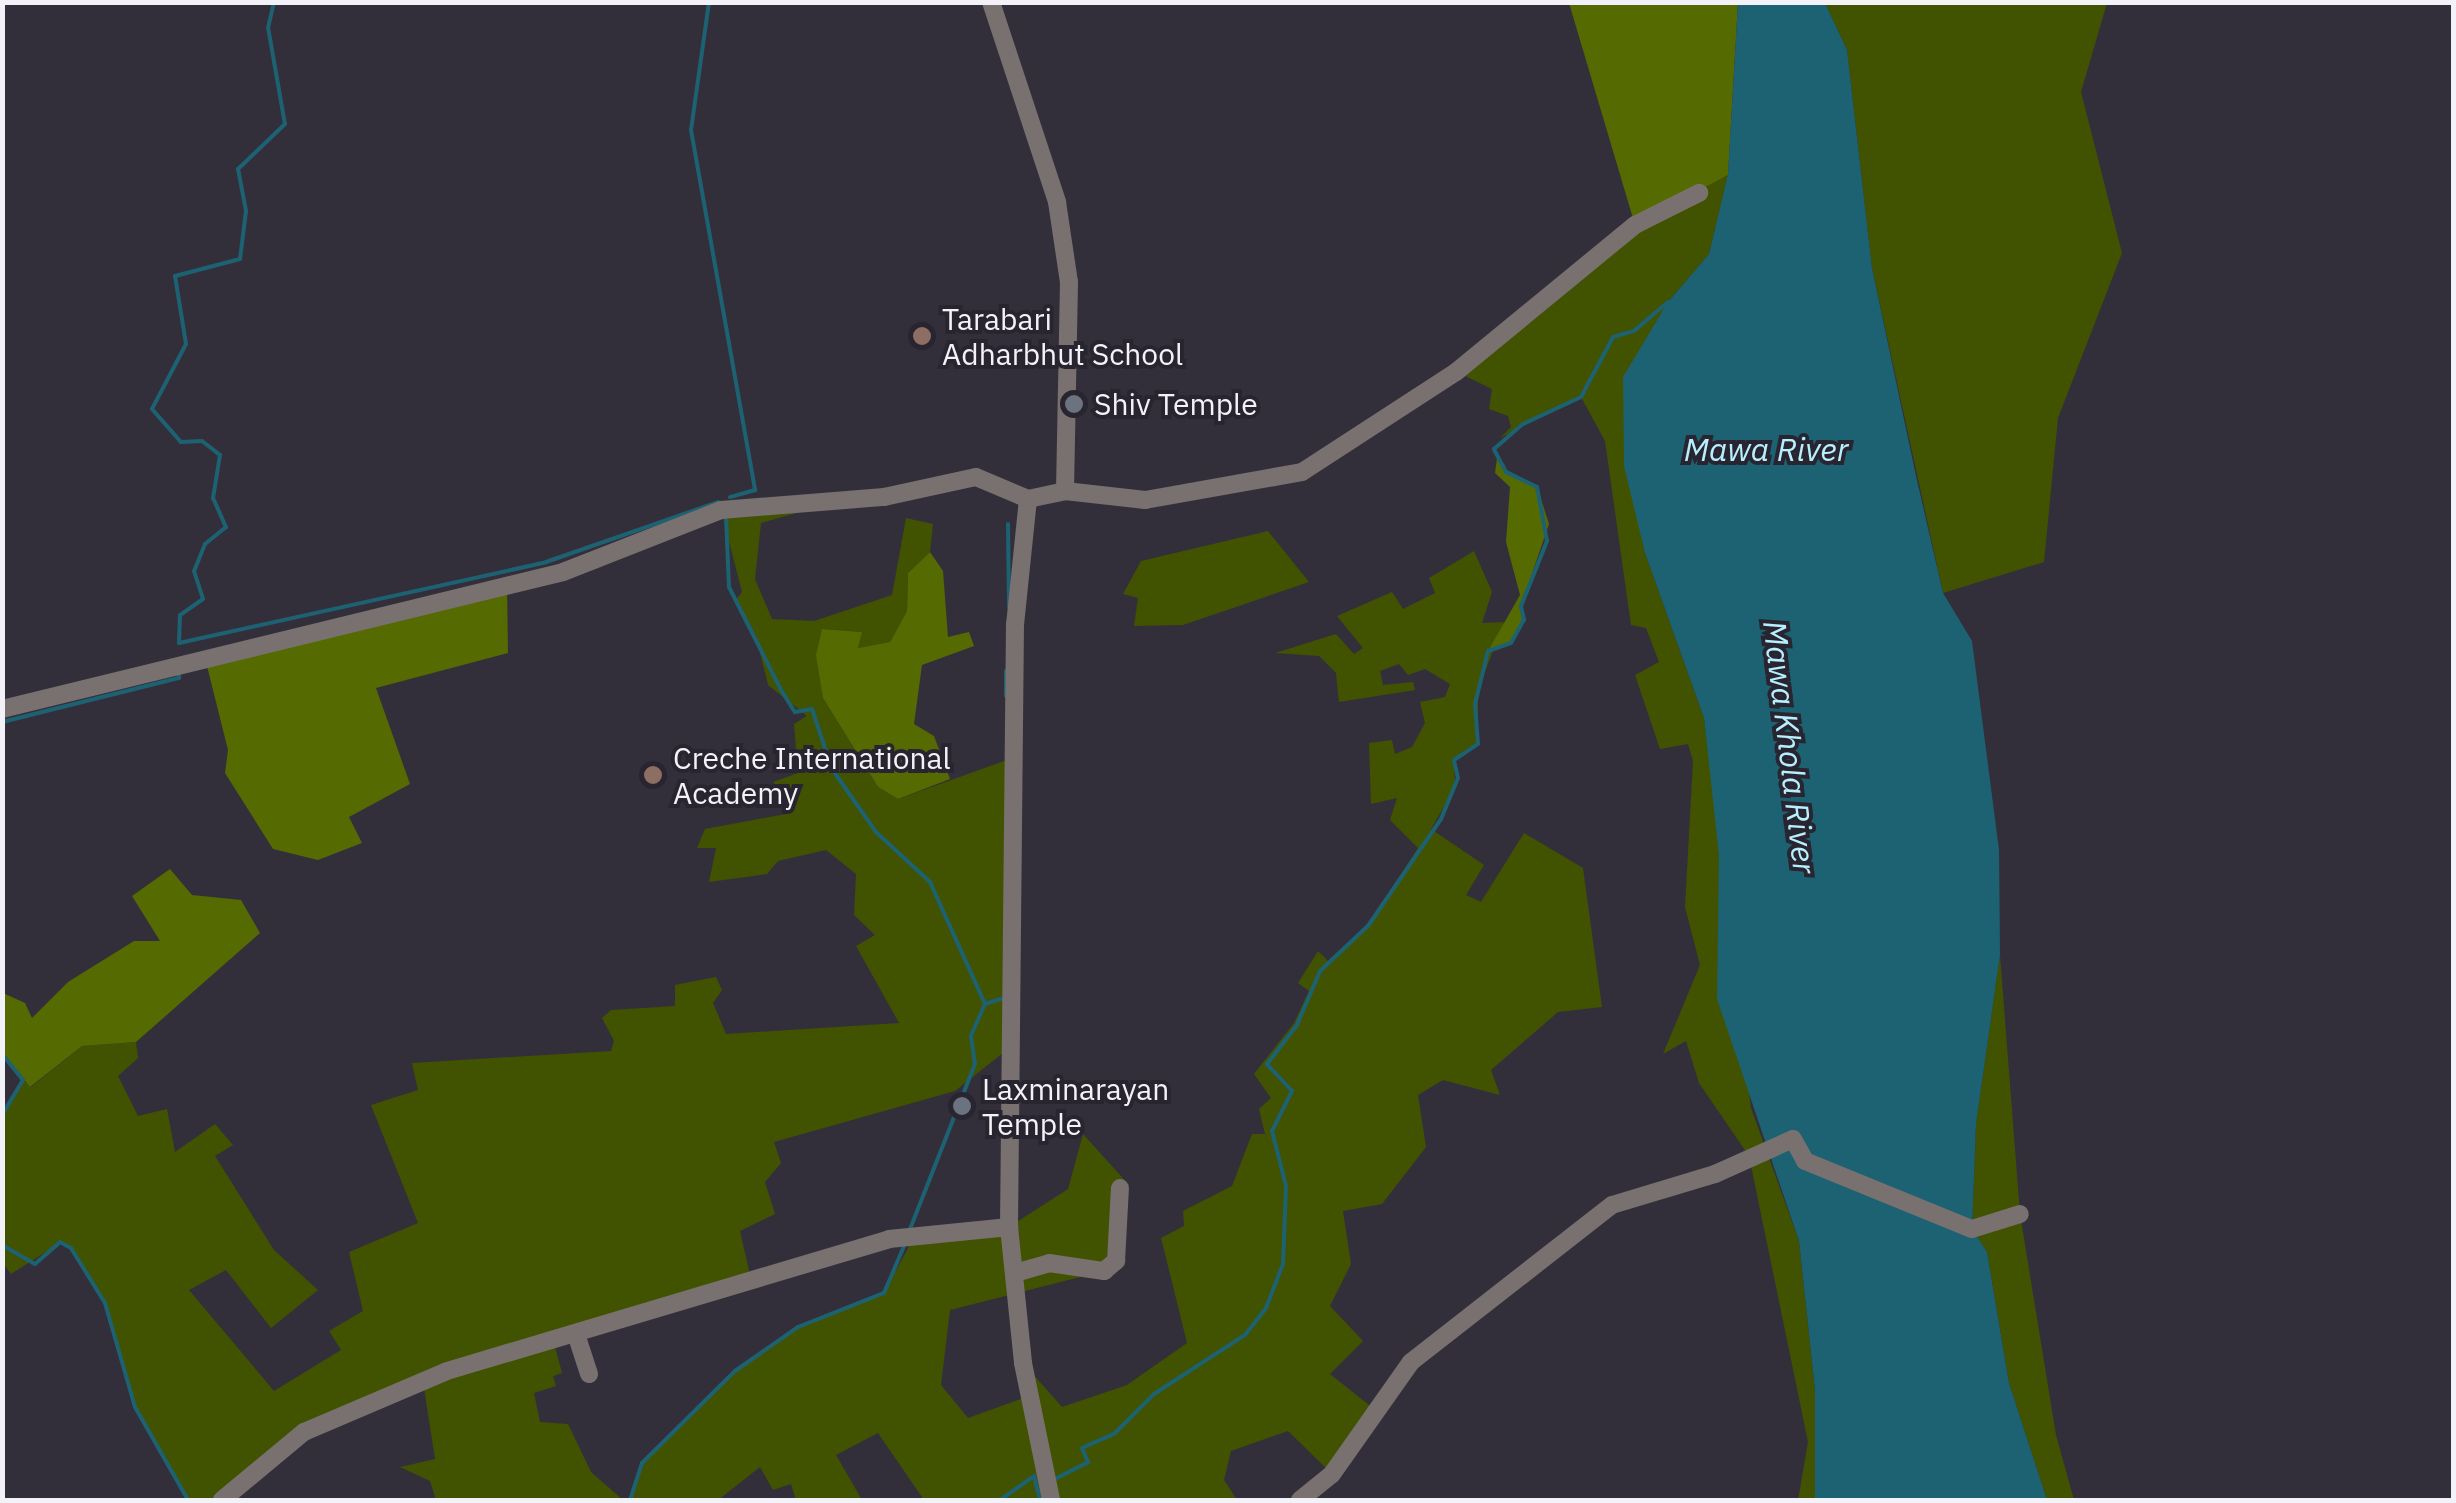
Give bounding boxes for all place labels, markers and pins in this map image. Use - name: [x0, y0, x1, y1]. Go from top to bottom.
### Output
- place label: Tarabari Adharbhut School: [942, 301, 1183, 372]
- marker: Tarabari Adharbhut School: [911, 325, 933, 347]
- place label: Shiv Temple: [1094, 386, 1258, 422]
- marker: Shiv Temple: [1063, 393, 1085, 415]
- place label: Creche International Academy: [673, 740, 951, 810]
- marker: Creche International Academy: [642, 764, 664, 786]
- place label: Laxminarayan Temple: [982, 1071, 1169, 1142]
- marker: Laxminarayan Temple: [951, 1095, 973, 1117]

